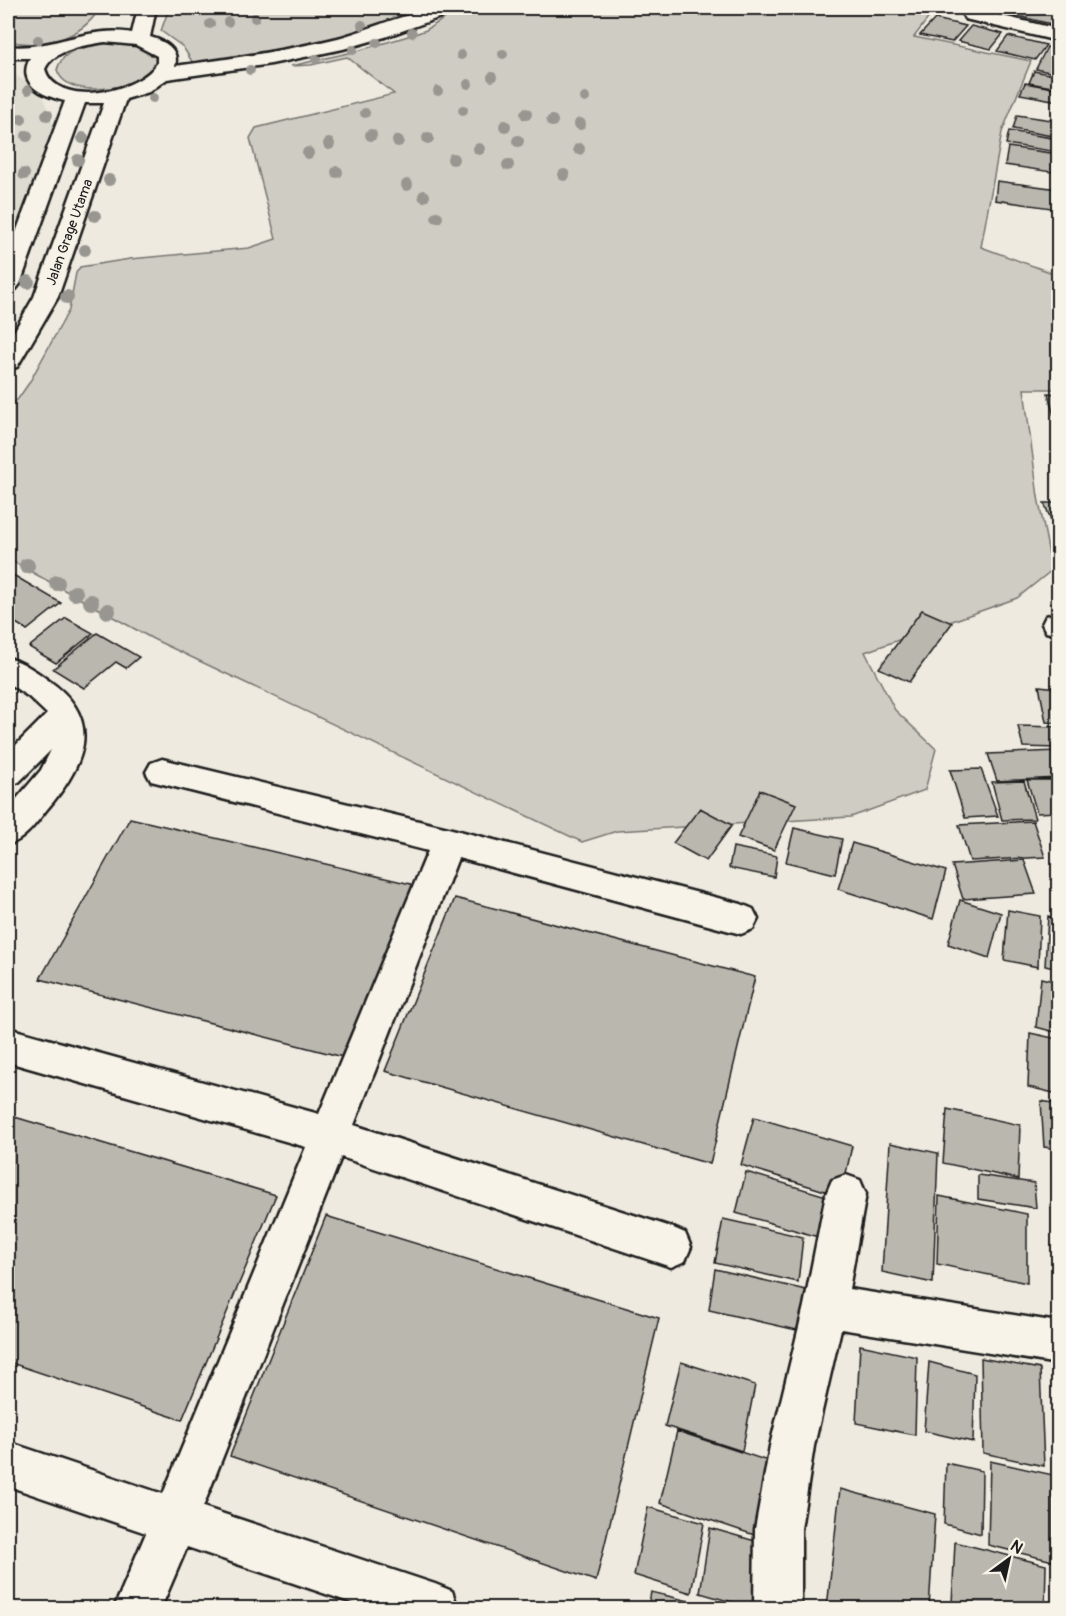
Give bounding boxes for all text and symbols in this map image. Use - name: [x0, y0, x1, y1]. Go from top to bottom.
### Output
- street label: Jalan Grage Utama: [42, 177, 97, 288]
- north arrow: [979, 1529, 1039, 1589]
- text: N: [1007, 1536, 1027, 1559]

